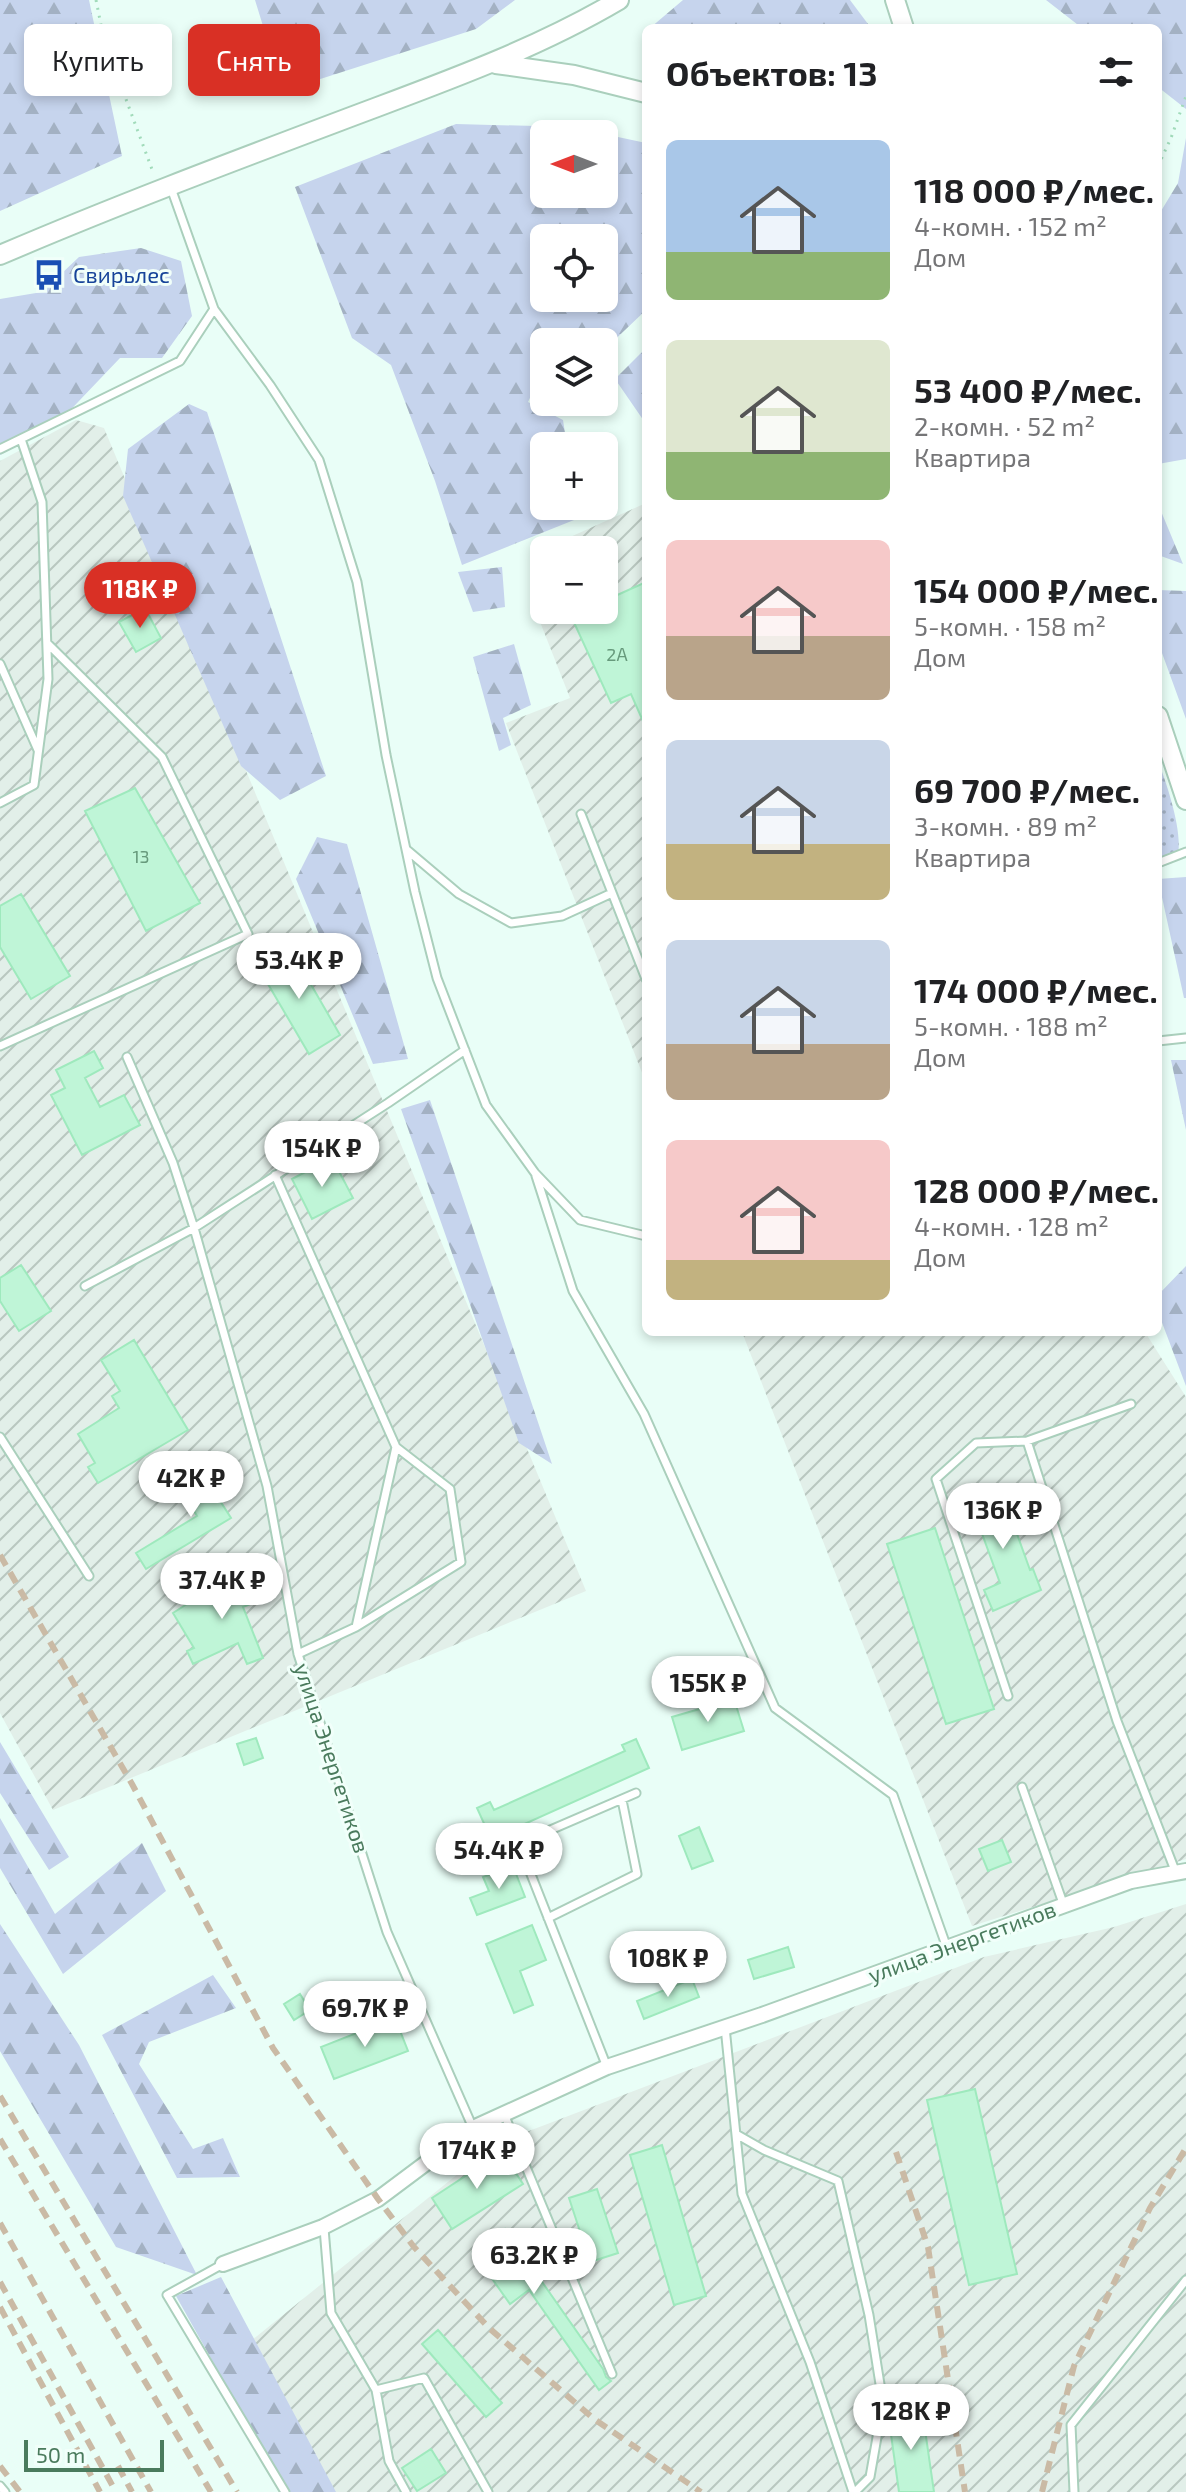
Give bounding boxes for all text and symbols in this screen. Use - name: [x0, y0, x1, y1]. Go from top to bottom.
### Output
- chip: Купить: [24, 24, 172, 96]
- chip: Снять: [188, 24, 320, 96]
- icon: filters: [1094, 50, 1138, 94]
- text: Объектов: 13: [666, 52, 877, 93]
- north arrow: [530, 120, 618, 208]
- map controls: [530, 120, 618, 624]
- text: 118 000 ₽/мес.: [914, 169, 1154, 210]
- icon: home: [730, 172, 826, 268]
- text: 4-комн. · 152 m²: [914, 210, 1107, 241]
- button: locate: [530, 224, 618, 312]
- text: Дом: [914, 241, 966, 272]
- bus stop icon: Свирьлес: [32, 258, 66, 292]
- place label: Свирьлес: [73, 261, 170, 287]
- button: layers: [530, 328, 618, 416]
- text: 53 400 ₽/мес.: [914, 369, 1142, 410]
- icon: home: [730, 372, 826, 468]
- text: 2-комн. · 52 m²: [914, 410, 1095, 441]
- button: +: [530, 432, 618, 520]
- text: Квартира: [914, 441, 1031, 472]
- button: −: [530, 536, 618, 624]
- pin: 118K ₽: [75, 562, 205, 630]
- text: 154 000 ₽/мес.: [914, 569, 1159, 610]
- text: 118K ₽: [102, 572, 178, 603]
- icon: home: [730, 572, 826, 668]
- text: 5-комн. · 158 m²: [914, 610, 1106, 641]
- text: Дом: [914, 641, 966, 672]
- house number: 2А: [606, 643, 628, 665]
- text: 69 700 ₽/мес.: [914, 769, 1140, 810]
- icon: home: [730, 772, 826, 868]
- text: 3-комн. · 89 m²: [914, 810, 1097, 841]
- text: Квартира: [914, 841, 1031, 872]
- house number: 13: [132, 845, 150, 867]
- pin: 53.4K ₽: [225, 933, 373, 1001]
- text: 53.4K ₽: [254, 943, 344, 974]
- text: 174 000 ₽/мес.: [914, 969, 1158, 1010]
- icon: home: [730, 972, 826, 1068]
- text: 5-комн. · 188 m²: [914, 1010, 1108, 1041]
- text: Дом: [914, 1041, 966, 1072]
- pin: 154K ₽: [257, 1121, 387, 1189]
- text: 154K ₽: [282, 1131, 362, 1162]
- text: 128 000 ₽/мес.: [914, 1169, 1159, 1210]
- icon: home: [730, 1172, 826, 1268]
- text: 4-комн. · 128 m²: [914, 1210, 1109, 1241]
- text: Дом: [914, 1241, 966, 1272]
- pin: 42K ₽: [135, 1451, 247, 1519]
- text: 42K ₽: [157, 1461, 225, 1492]
- pin: 136K ₽: [938, 1483, 1068, 1551]
- text: 136K ₽: [964, 1493, 1042, 1524]
- pin: 37.4K ₽: [148, 1553, 296, 1621]
- text: 37.4K ₽: [178, 1563, 266, 1594]
- pin: 155K ₽: [643, 1656, 773, 1724]
- street label: улица Энергетиков: [289, 1659, 376, 1856]
- text: 155K ₽: [669, 1666, 747, 1697]
- pin: 54.4K ₽: [425, 1823, 573, 1891]
- text: 54.4K ₽: [454, 1833, 544, 1864]
- street label: улица Энергетиков: [864, 1895, 1060, 1988]
- pin: 108K ₽: [603, 1931, 733, 1999]
- text: 108K ₽: [627, 1941, 709, 1972]
- pin: 69.7K ₽: [291, 1981, 439, 2049]
- text: 69.7K ₽: [321, 1991, 409, 2022]
- pin: 174K ₽: [412, 2123, 542, 2191]
- text: 174K ₽: [438, 2133, 516, 2164]
- pin: 63.2K ₽: [460, 2228, 608, 2296]
- text: 63.2K ₽: [490, 2238, 578, 2269]
- pin: 128K ₽: [846, 2384, 976, 2452]
- text: 128K ₽: [871, 2394, 951, 2425]
- scale bar: [24, 2436, 164, 2472]
- text: 50 m: [36, 2441, 85, 2467]

